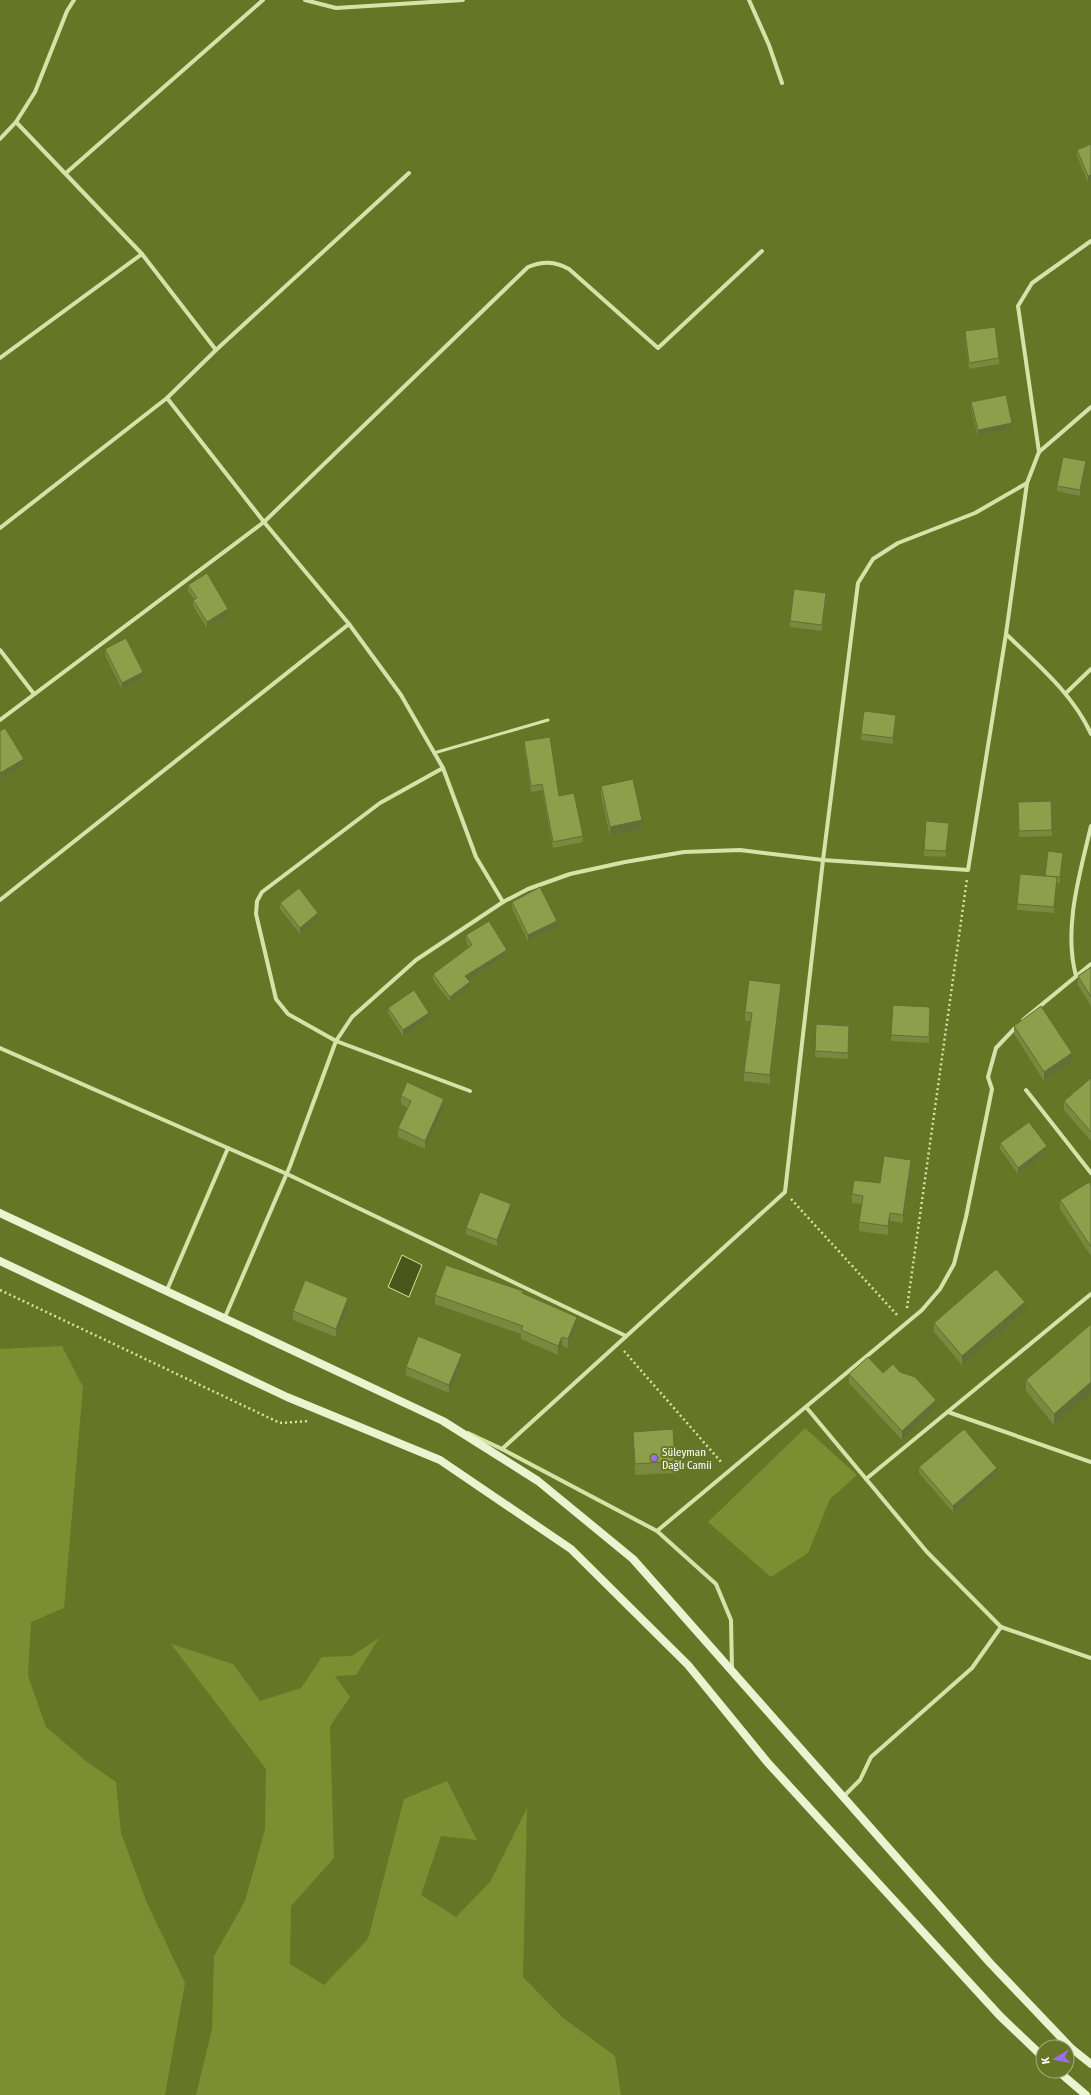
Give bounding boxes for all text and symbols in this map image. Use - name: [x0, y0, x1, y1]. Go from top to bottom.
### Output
- place label: Süleyman Dağlı Camii: [662, 1446, 712, 1472]
- marker: Süleyman Dağlı Camii: [649, 1453, 659, 1463]
- north arrow: [1035, 2039, 1075, 2079]
- text: K: [1039, 2056, 1053, 2065]

